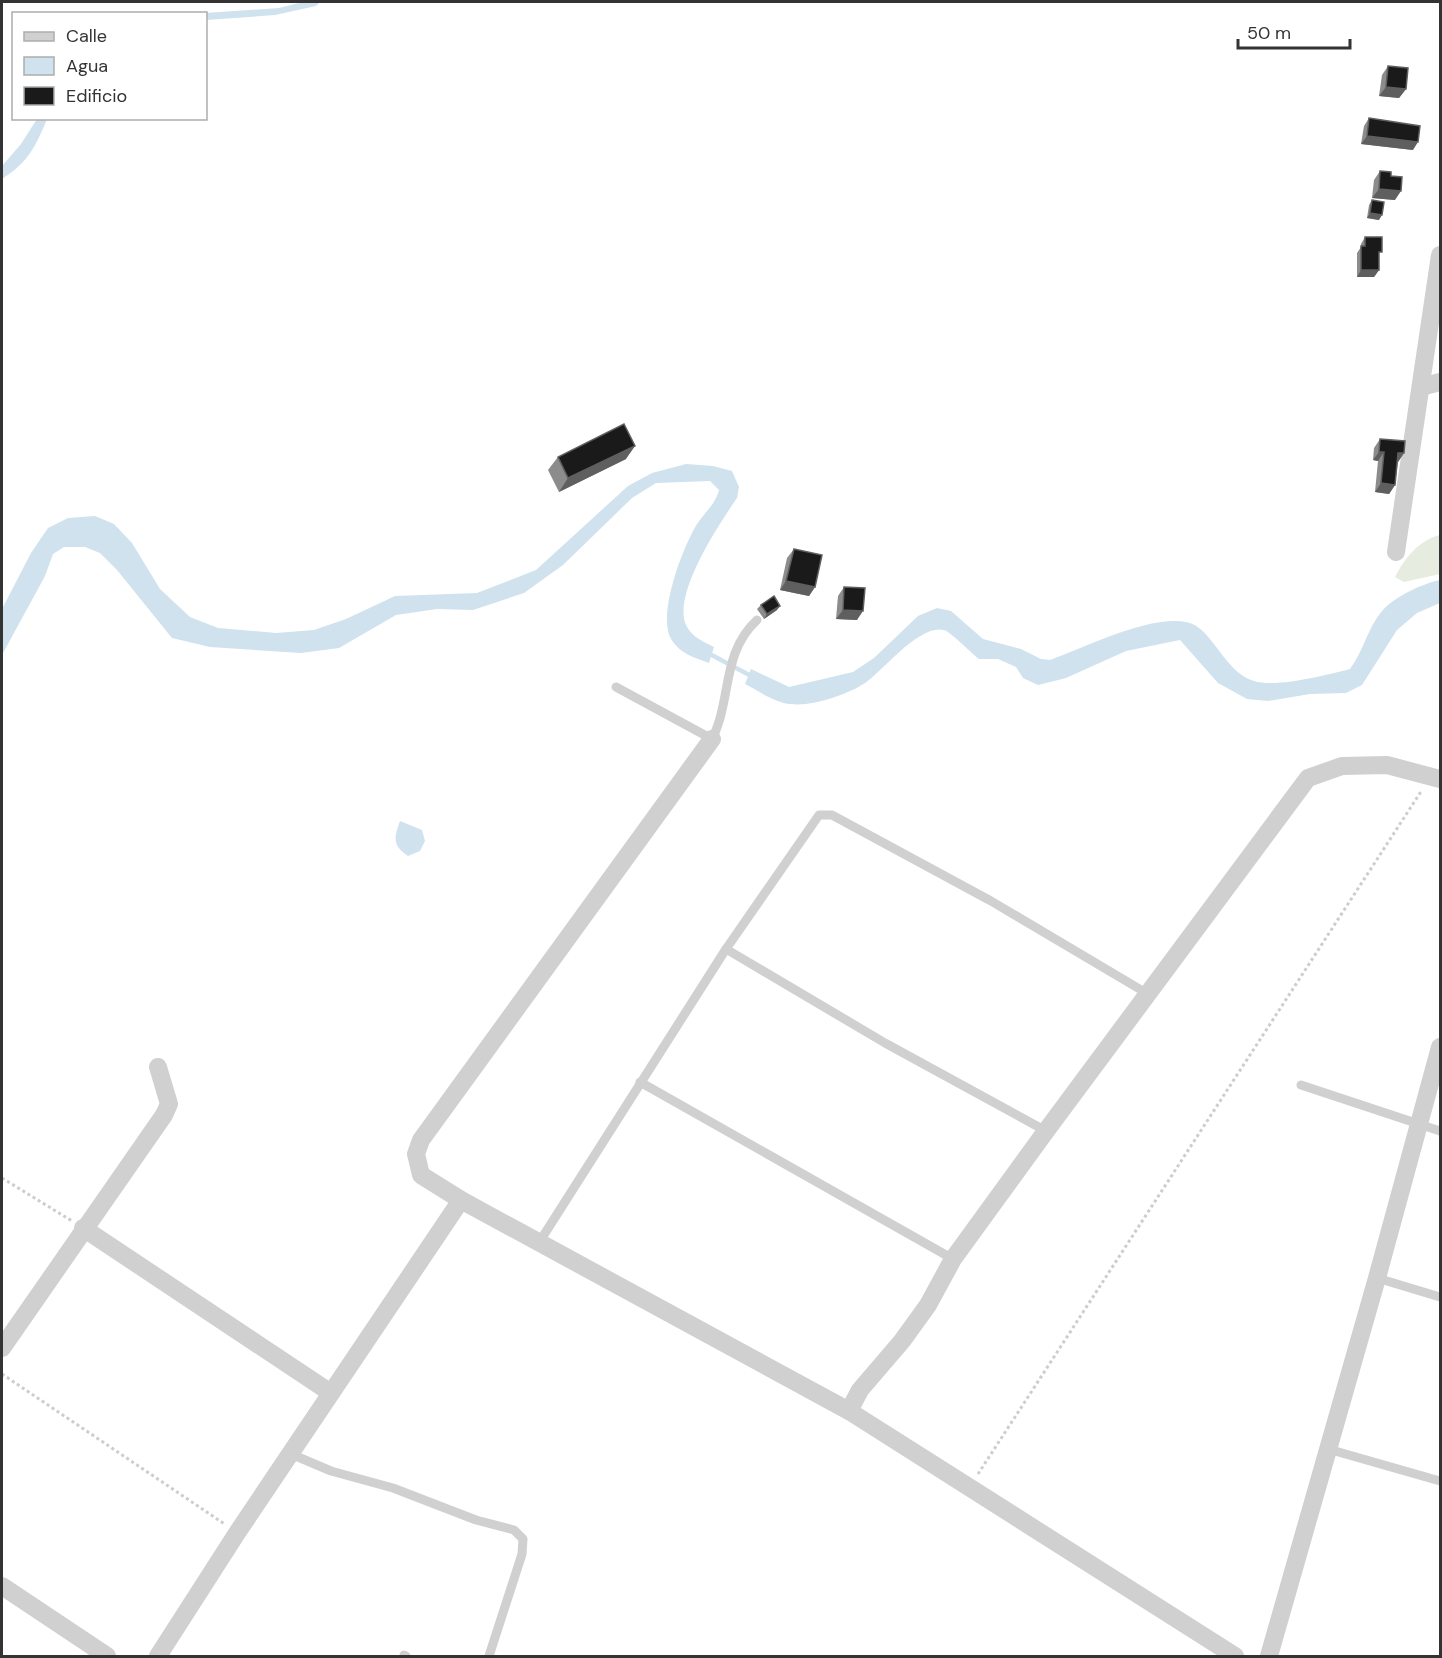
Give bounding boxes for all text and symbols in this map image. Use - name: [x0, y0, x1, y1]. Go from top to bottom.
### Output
- legend: [12, 12, 207, 120]
- scale bar: [1238, 12, 1350, 50]
- text: 50 m: [1247, 21, 1291, 45]
- text: Calle: [66, 24, 107, 48]
- text: Agua: [66, 54, 108, 78]
- text: Edificio: [66, 84, 127, 108]

